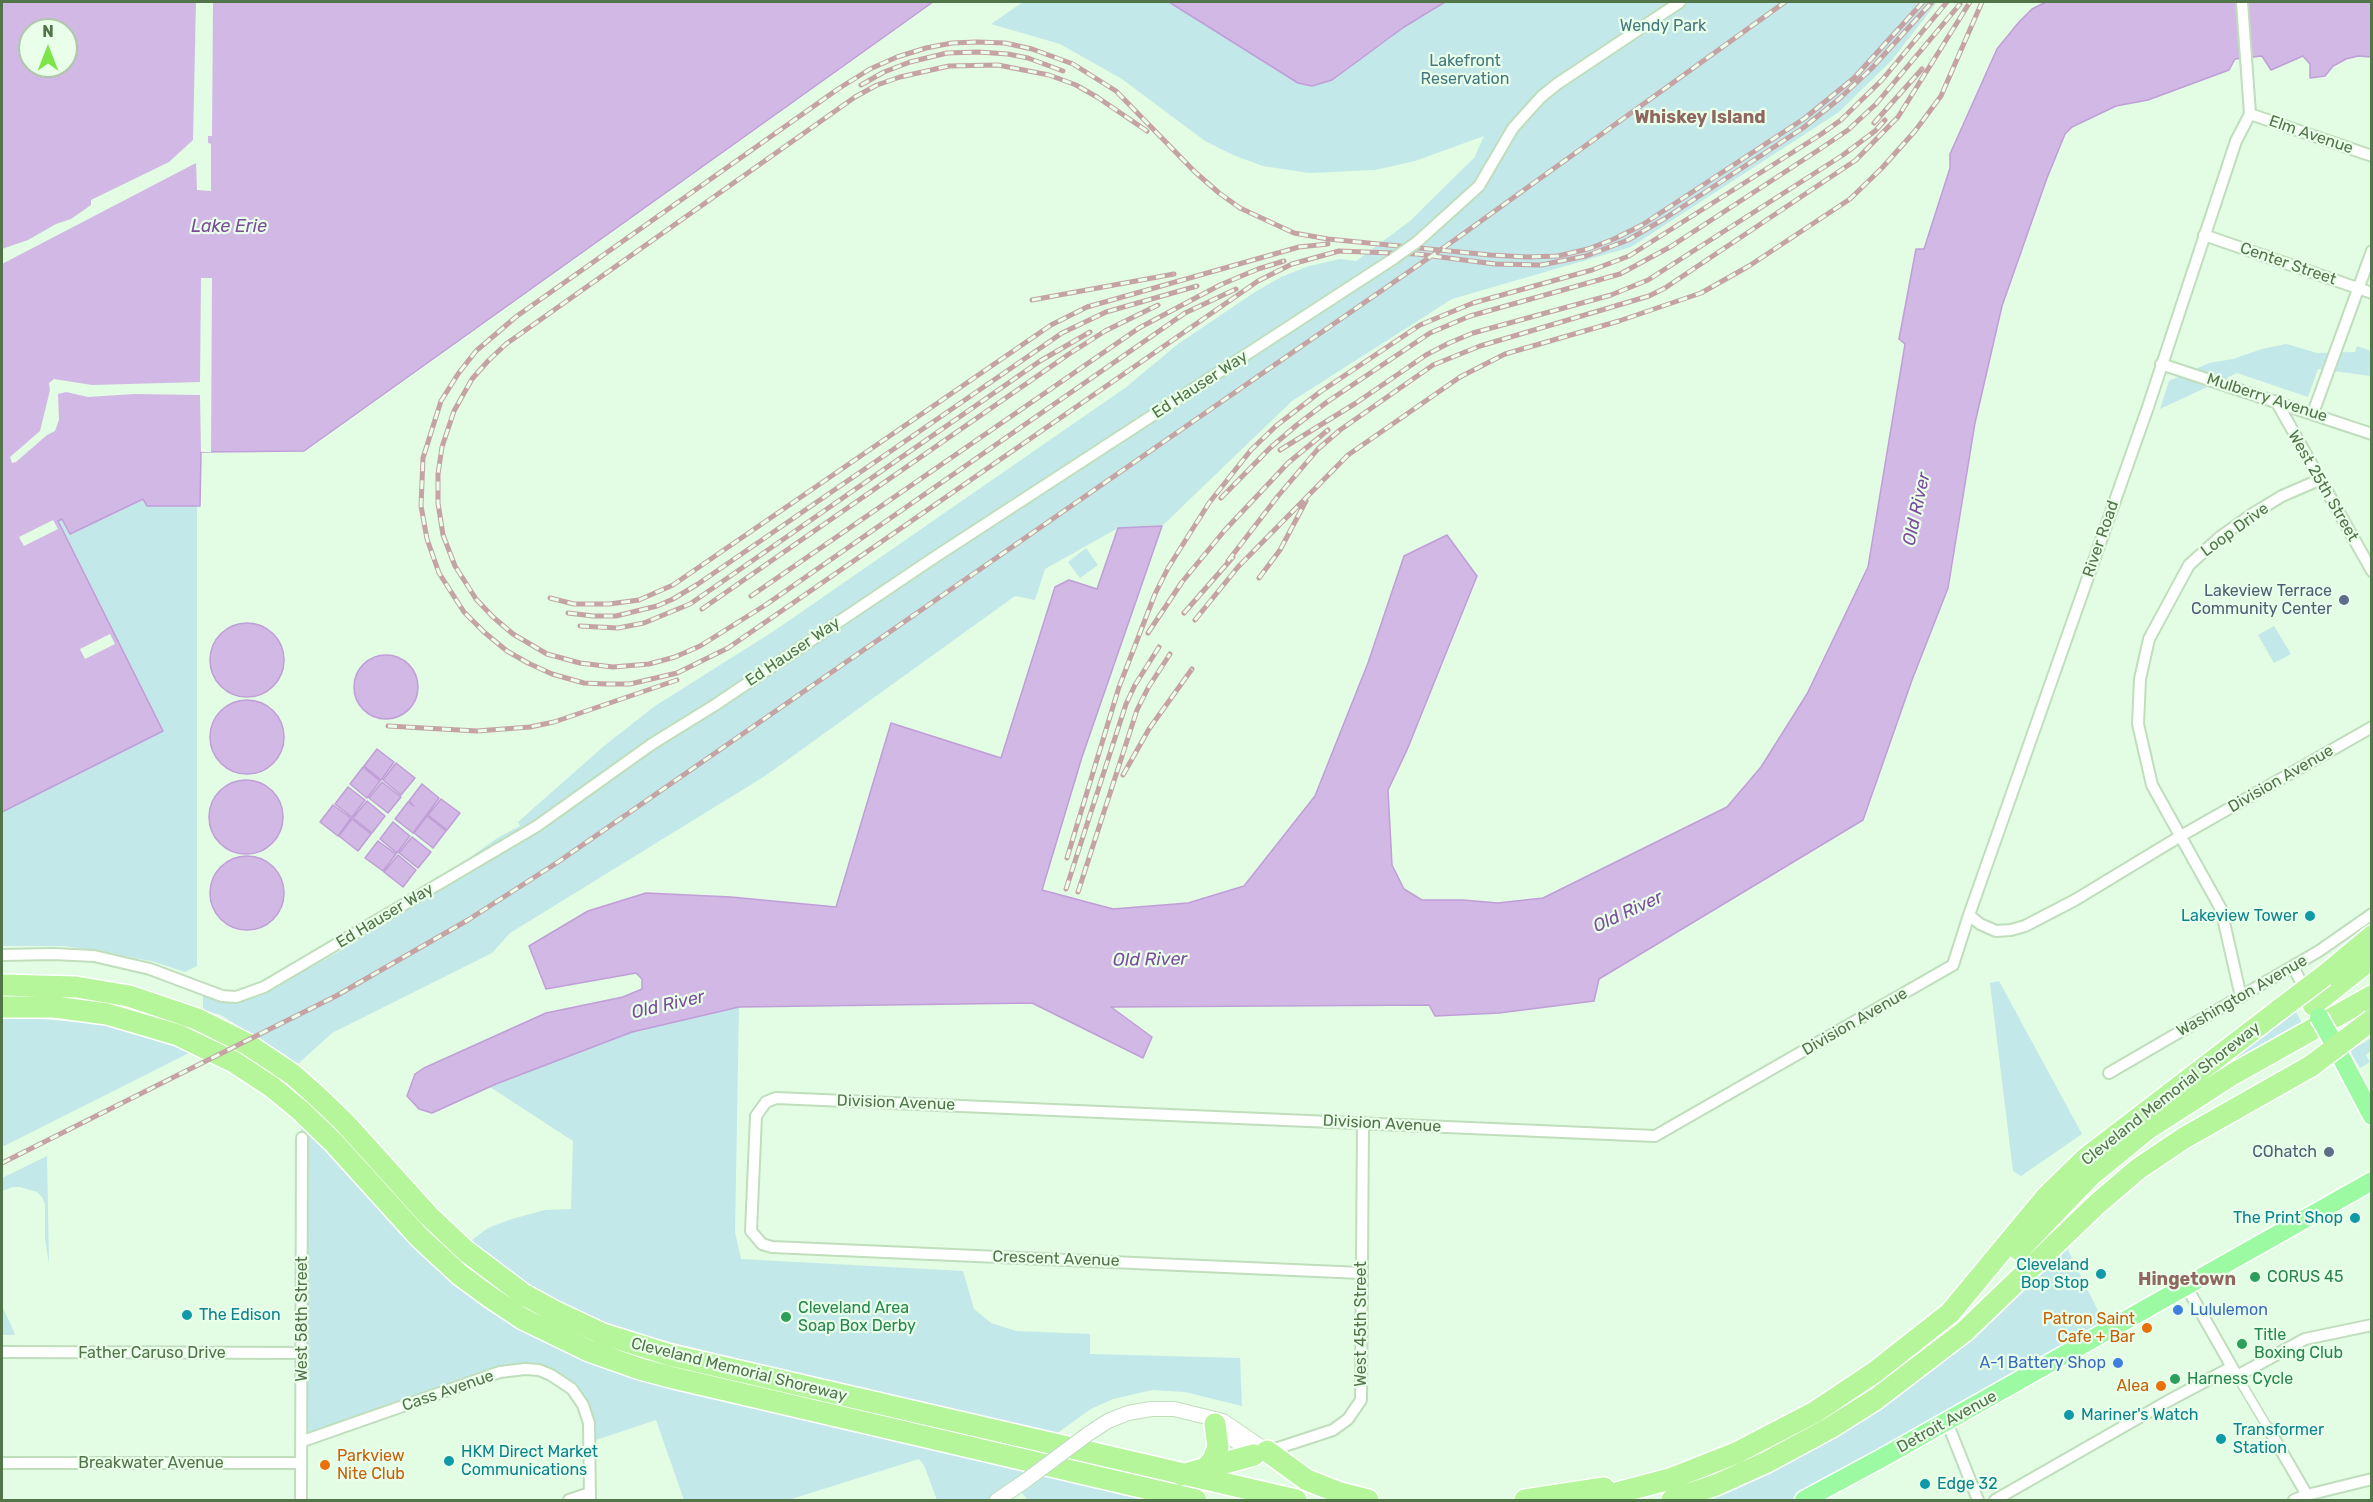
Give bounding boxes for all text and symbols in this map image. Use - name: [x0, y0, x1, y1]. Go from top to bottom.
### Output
- park label: Wendy Park: [1620, 16, 1706, 36]
- north arrow: [18, 18, 78, 78]
- text: N: [42, 22, 54, 41]
- park label: Lakefront Reservation: [1421, 51, 1509, 89]
- district label: Whiskey Island: [1634, 107, 1766, 129]
- street label: Elm Avenue: [2266, 112, 2356, 158]
- water label: Lake Erie: [191, 216, 267, 238]
- street label: Center Street: [2237, 239, 2339, 289]
- street label: Ed Hauser Way: [1149, 347, 1251, 423]
- street label: Mulberry Avenue: [2204, 369, 2330, 427]
- street label: West 25th Street: [2283, 427, 2363, 545]
- water label: Old River: [1899, 470, 1935, 548]
- street label: River Road: [2079, 498, 2123, 580]
- street label: Loop Drive: [2197, 499, 2273, 561]
- place label: Lakeview Terrace Community Center: [2191, 581, 2332, 619]
- marker: Lakeview Terrace Community Center: [2337, 593, 2351, 607]
- street label: Ed Hauser Way: [742, 613, 844, 691]
- street label: Division Avenue: [2225, 741, 2337, 817]
- street label: Ed Hauser Way: [333, 879, 437, 953]
- water label: Old River: [1590, 886, 1666, 938]
- place label: Lakeview Tower: [2181, 906, 2298, 926]
- marker: Lakeview Tower: [2303, 909, 2317, 923]
- water label: Old River: [1113, 949, 1187, 971]
- street label: Washington Avenue: [2173, 951, 2311, 1041]
- street label: Division Avenue: [1799, 984, 1911, 1060]
- water label: Old River: [629, 986, 707, 1024]
- street label: Cleveland Memorial Shoreway: [2078, 1018, 2264, 1170]
- street label: Division Avenue: [836, 1091, 956, 1115]
- street label: Division Avenue: [1322, 1111, 1442, 1137]
- place label: COhatch: [2252, 1142, 2317, 1162]
- marker: COhatch: [2322, 1145, 2336, 1159]
- place label: The Print Shop: [2233, 1208, 2343, 1228]
- marker: The Print Shop: [2348, 1211, 2362, 1225]
- street label: Crescent Avenue: [992, 1247, 1120, 1271]
- place label: Cleveland Bop Stop: [2016, 1255, 2089, 1293]
- street label: West 58th Street: [292, 1256, 312, 1382]
- street label: West 45th Street: [1351, 1261, 1371, 1387]
- marker: Cleveland Bop Stop: [2094, 1267, 2108, 1281]
- place label: CORUS 45: [2267, 1267, 2343, 1287]
- district label: Hingetown: [2138, 1269, 2236, 1291]
- marker: CORUS 45: [2248, 1270, 2262, 1284]
- place label: Cleveland Area Soap Box Derby: [798, 1298, 916, 1336]
- place label: Lululemon: [2190, 1300, 2268, 1320]
- marker: Lululemon: [2171, 1303, 2185, 1317]
- place label: The Edison: [199, 1305, 281, 1325]
- marker: The Edison: [180, 1308, 194, 1322]
- place label: Patron Saint Cafe + Bar: [2043, 1309, 2135, 1347]
- marker: Cleveland Area Soap Box Derby: [779, 1310, 793, 1324]
- marker: Patron Saint Cafe + Bar: [2140, 1321, 2154, 1335]
- place label: Title Boxing Club: [2254, 1325, 2343, 1363]
- street label: Cleveland Memorial Shoreway: [629, 1334, 849, 1406]
- marker: Title Boxing Club: [2235, 1337, 2249, 1351]
- street label: Father Caruso Drive: [78, 1343, 226, 1363]
- place label: A-1 Battery Shop: [1980, 1353, 2106, 1373]
- marker: A-1 Battery Shop: [2111, 1356, 2125, 1370]
- street label: Cass Avenue: [400, 1366, 496, 1416]
- place label: Harness Cycle: [2187, 1369, 2293, 1389]
- marker: Harness Cycle: [2168, 1372, 2182, 1386]
- place label: Alea: [2117, 1376, 2149, 1396]
- marker: Alea: [2154, 1379, 2168, 1393]
- street label: Detroit Avenue: [1894, 1387, 2000, 1457]
- place label: Mariner's Watch: [2081, 1405, 2198, 1425]
- marker: Mariner's Watch: [2062, 1408, 2076, 1422]
- place label: Transformer Station: [2233, 1420, 2324, 1458]
- marker: Transformer Station: [2214, 1432, 2228, 1446]
- place label: HKM Direct Market Communications: [461, 1442, 598, 1480]
- place label: Parkview Nite Club: [337, 1446, 405, 1484]
- street label: Breakwater Avenue: [78, 1453, 224, 1473]
- marker: HKM Direct Market Communications: [442, 1454, 456, 1468]
- marker: Parkview Nite Club: [318, 1458, 332, 1472]
- place label: Edge 32: [1937, 1474, 1998, 1494]
- marker: Edge 32: [1918, 1477, 1932, 1491]

